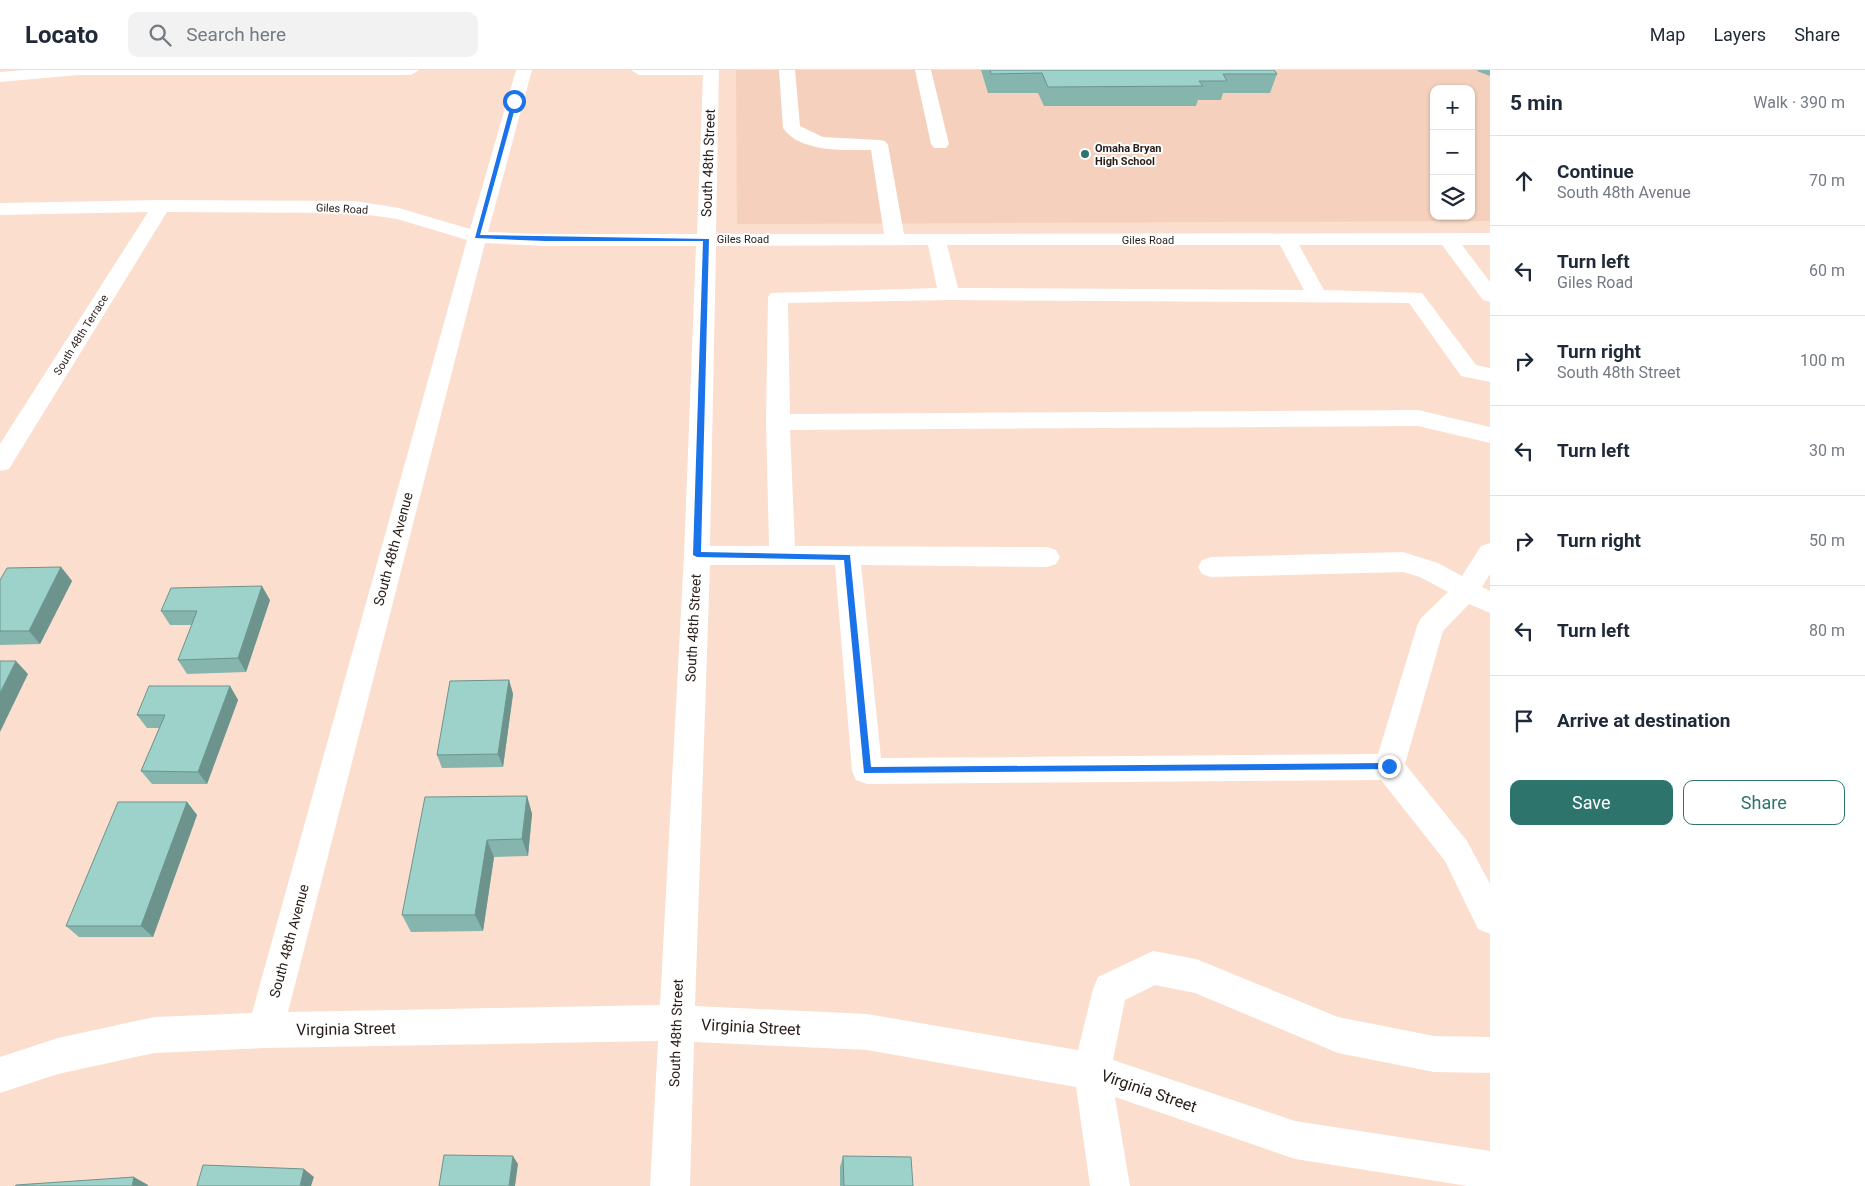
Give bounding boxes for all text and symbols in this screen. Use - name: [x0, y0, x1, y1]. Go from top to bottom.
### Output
- search box: [128, 12, 478, 57]
- text: Locato: [25, 21, 98, 49]
- icon: search: [146, 21, 174, 49]
- text: Search here: [186, 23, 286, 46]
- text: Map: [1650, 24, 1685, 45]
- text: Layers: [1713, 24, 1766, 45]
- text: Share: [1794, 24, 1840, 45]
- map controls: [1430, 85, 1475, 220]
- button: +: [1430, 85, 1475, 130]
- route start: [503, 90, 526, 113]
- text: 5 min: [1510, 91, 1563, 115]
- text: Walk · 390 m: [1753, 93, 1845, 112]
- street label: South 48th Street: [698, 108, 718, 217]
- button: −: [1430, 130, 1475, 175]
- place label: Omaha Bryan High School: [1095, 142, 1161, 168]
- marker: Omaha Bryan High School: [1079, 148, 1091, 160]
- text: Continue: [1557, 160, 1634, 183]
- icon: ahead: [1510, 167, 1538, 195]
- text: 70 m: [1809, 171, 1845, 190]
- button: layers: [1430, 175, 1475, 220]
- text: South 48th Avenue: [1557, 183, 1691, 202]
- street label: Giles Road: [316, 201, 368, 217]
- street label: Giles Road: [717, 233, 769, 246]
- street label: Giles Road: [1122, 234, 1174, 247]
- text: Turn left: [1557, 250, 1630, 273]
- icon: left: [1510, 257, 1538, 285]
- text: 60 m: [1809, 261, 1845, 280]
- text: Giles Road: [1557, 273, 1633, 292]
- street label: South 48th Terrace: [51, 292, 111, 378]
- text: Turn right: [1557, 340, 1641, 363]
- icon: right: [1510, 347, 1538, 375]
- text: 100 m: [1800, 351, 1845, 370]
- text: South 48th Street: [1557, 363, 1681, 382]
- icon: left: [1510, 437, 1538, 465]
- text: Turn left: [1557, 439, 1630, 462]
- text: 30 m: [1809, 441, 1845, 460]
- street label: South 48th Avenue: [370, 490, 416, 608]
- icon: right: [1510, 527, 1538, 555]
- text: Turn right: [1557, 529, 1641, 552]
- text: 50 m: [1809, 531, 1845, 550]
- street label: South 48th Street: [682, 573, 704, 682]
- icon: left: [1510, 617, 1538, 645]
- text: Turn left: [1557, 619, 1630, 642]
- text: 80 m: [1809, 621, 1845, 640]
- icon: arrive: [1510, 707, 1538, 735]
- text: Arrive at destination: [1557, 709, 1730, 732]
- route end: [1378, 755, 1401, 778]
- button: Save: [1510, 780, 1673, 825]
- button: Share: [1683, 780, 1845, 825]
- street label: South 48th Avenue: [266, 882, 312, 1000]
- street label: South 48th Street: [666, 978, 686, 1087]
- street label: Virginia Street: [701, 1015, 801, 1039]
- street label: Virginia Street: [296, 1019, 396, 1039]
- street label: Virginia Street: [1099, 1066, 1199, 1116]

